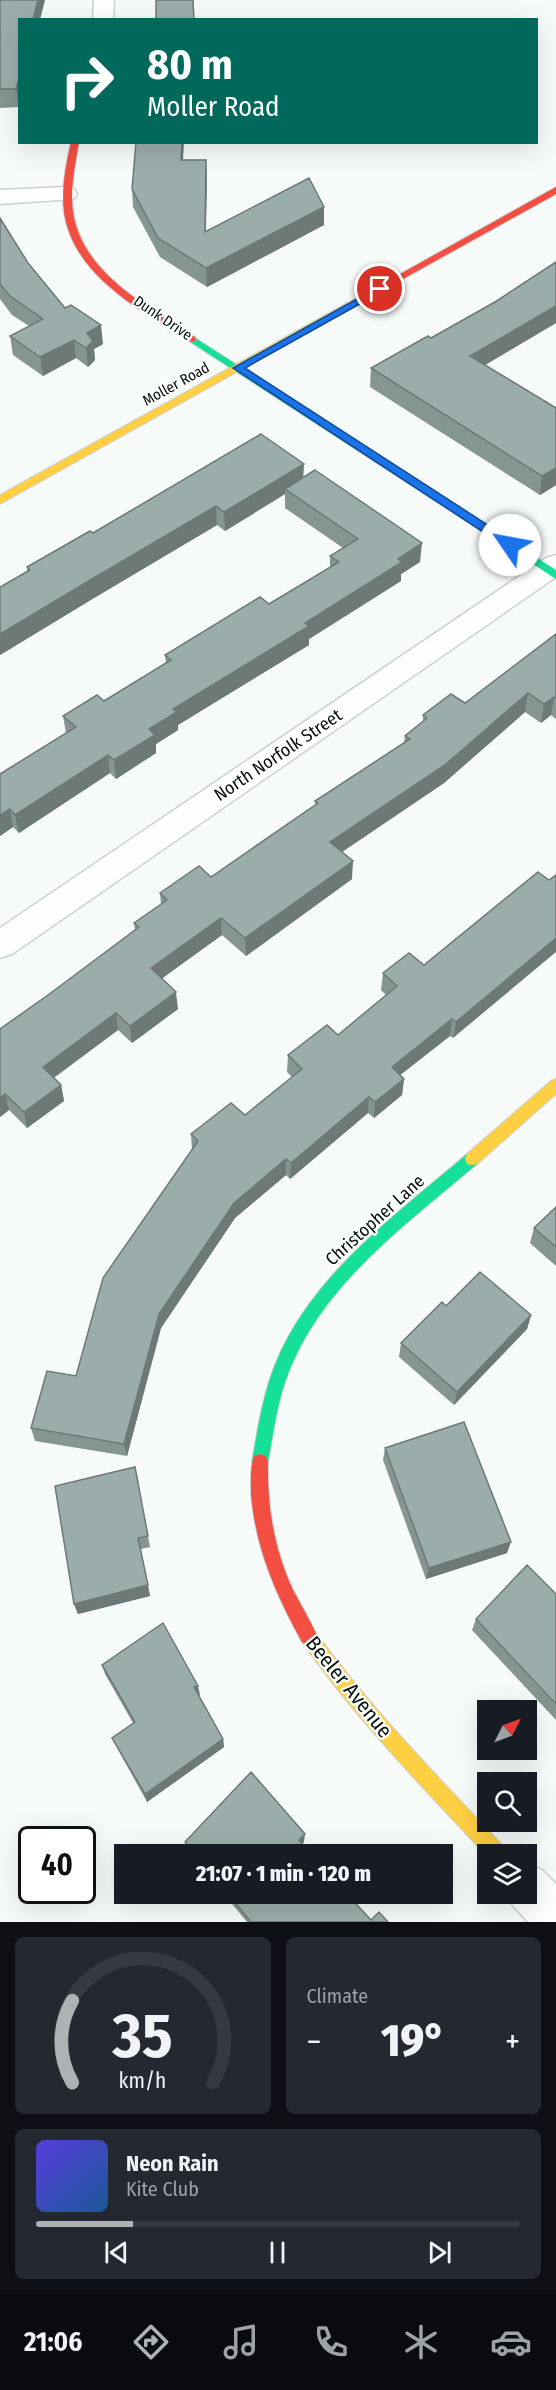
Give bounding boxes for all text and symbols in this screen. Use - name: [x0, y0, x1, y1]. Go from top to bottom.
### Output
- text: 80 m: [147, 40, 233, 90]
- icon: right: [48, 42, 126, 120]
- text: Moller Road: [147, 91, 280, 123]
- pin: [354, 263, 405, 314]
- icon: arrive: [363, 272, 396, 305]
- street label: Dunk Drive: [130, 292, 196, 344]
- street label: Moller Road: [139, 358, 213, 410]
- position arrow: [478, 513, 542, 577]
- street label: North Norfolk Street: [210, 704, 346, 806]
- street label: Christopher Lane: [321, 1170, 429, 1270]
- street label: Beeler Avenue: [300, 1631, 398, 1743]
- north arrow: [477, 1700, 537, 1760]
- map controls: [477, 1700, 537, 1904]
- button: search: [477, 1772, 537, 1832]
- speed limit sign: 40: [18, 1826, 96, 1904]
- button: layers: [477, 1844, 537, 1904]
- text: 21:07 · 1 min · 120 m: [196, 1860, 371, 1887]
- text: Climate: [307, 1984, 368, 2008]
- text: 35: [112, 1999, 173, 2074]
- text: 19°: [381, 2014, 445, 2068]
- text: −: [307, 2022, 321, 2062]
- text: +: [505, 2022, 520, 2062]
- text: km/h: [119, 2068, 167, 2094]
- text: Neon Rain: [126, 2150, 219, 2177]
- text: Kite Club: [126, 2177, 199, 2201]
- icon: previous: [100, 2236, 133, 2269]
- icon: pause: [261, 2236, 294, 2269]
- icon: next: [423, 2236, 456, 2269]
- icon: directions: [130, 2321, 172, 2363]
- icon: music: [220, 2321, 262, 2363]
- icon: phone: [310, 2321, 352, 2363]
- icon: climate: [400, 2321, 442, 2363]
- icon: car: [490, 2321, 532, 2363]
- text: 21:06: [24, 2326, 82, 2358]

